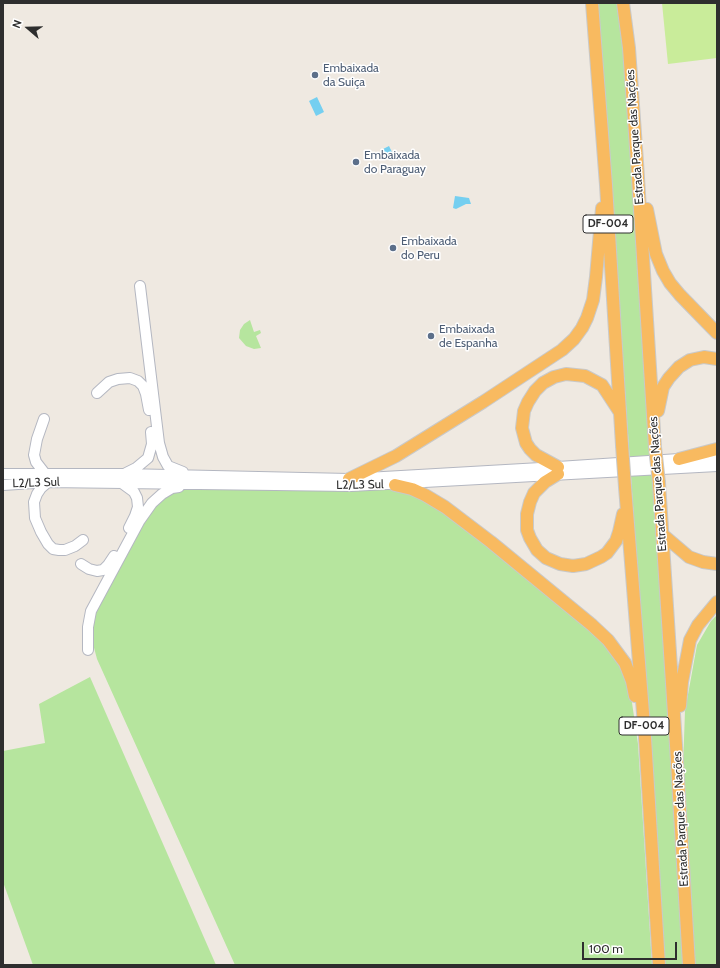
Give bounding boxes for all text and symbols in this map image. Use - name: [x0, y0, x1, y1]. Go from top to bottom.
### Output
- north arrow: [8, 8, 48, 48]
- text: N: [9, 18, 25, 30]
- place label: Embaixada da Suiça: [323, 61, 379, 89]
- street label: Estrada Parque das Nações: [623, 69, 647, 205]
- marker: Embaixada da Suiça: [310, 70, 320, 80]
- place label: Embaixada do Paraguay: [364, 148, 426, 176]
- marker: Embaixada do Paraguay: [351, 157, 361, 167]
- road number: DF-004: [583, 215, 633, 233]
- place label: Embaixada do Peru: [401, 234, 457, 262]
- marker: Embaixada do Peru: [388, 243, 398, 253]
- place label: Embaixada de Espanha: [439, 322, 497, 350]
- marker: Embaixada de Espanha: [426, 331, 436, 341]
- street label: Estrada Parque das Nações: [646, 416, 670, 552]
- street label: L2/L3 Sul: [12, 475, 60, 491]
- street label: L2/L3 Sul: [336, 477, 384, 493]
- road number: DF-004: [619, 717, 669, 735]
- street label: Estrada Parque das Nações: [670, 751, 692, 887]
- scale bar: [584, 934, 679, 960]
- text: 100 m: [589, 941, 623, 956]

